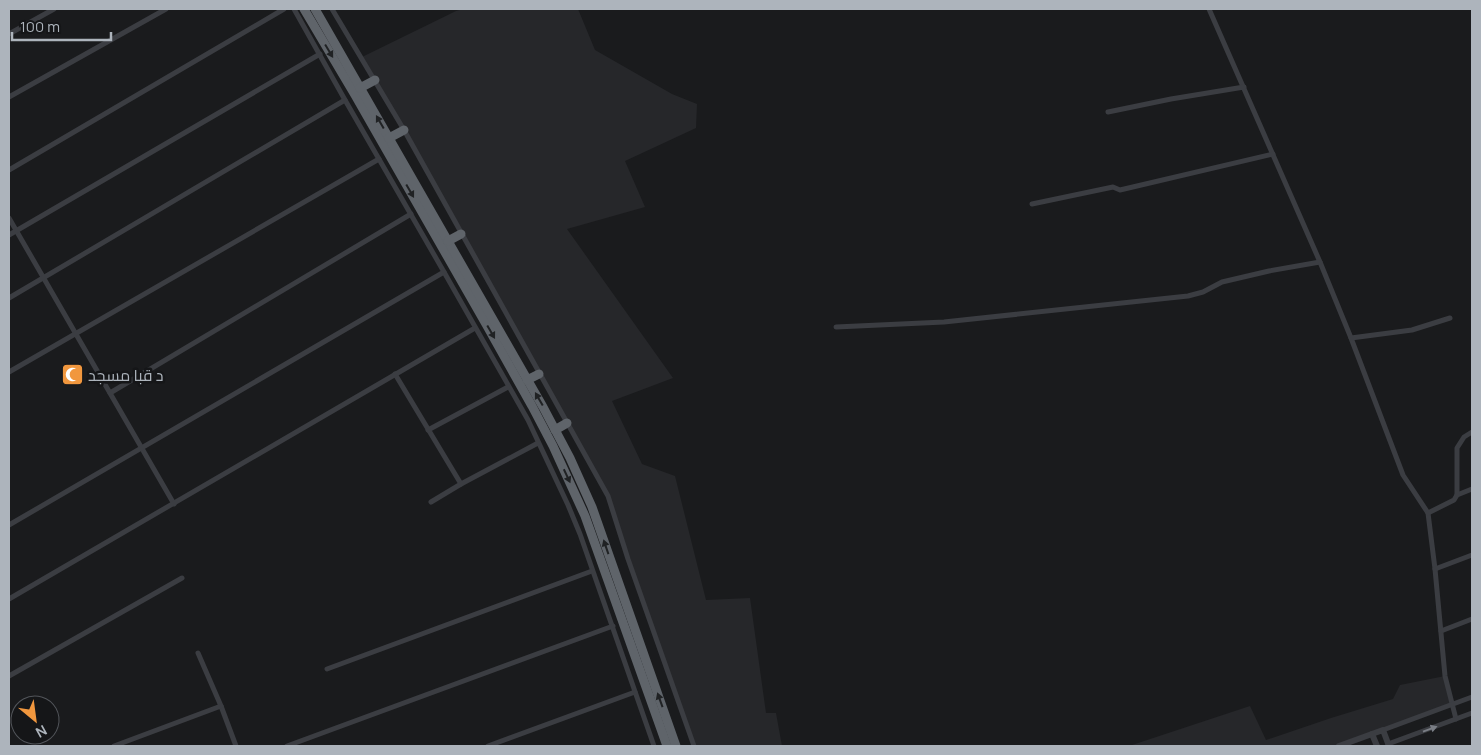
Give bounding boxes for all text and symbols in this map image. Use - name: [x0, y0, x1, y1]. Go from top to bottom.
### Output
- scale bar: [12, 10, 111, 42]
- text: 100 m: [20, 16, 60, 37]
- one-way arrow: [324, 44, 333, 57]
- one-way arrow: [375, 115, 384, 128]
- one-way arrow: [405, 185, 414, 198]
- one-way arrow: [486, 326, 495, 339]
- mosque icon: د قبا مسجد: [60, 363, 84, 387]
- place label: د قبا مسجد: [88, 364, 164, 386]
- one-way arrow: [534, 393, 543, 406]
- one-way arrow: [563, 469, 571, 483]
- one-way arrow: [602, 539, 610, 554]
- one-way arrow: [656, 693, 663, 708]
- north arrow: [10, 695, 60, 745]
- text: N: [33, 721, 51, 743]
- one-way arrow: [1423, 725, 1438, 733]

